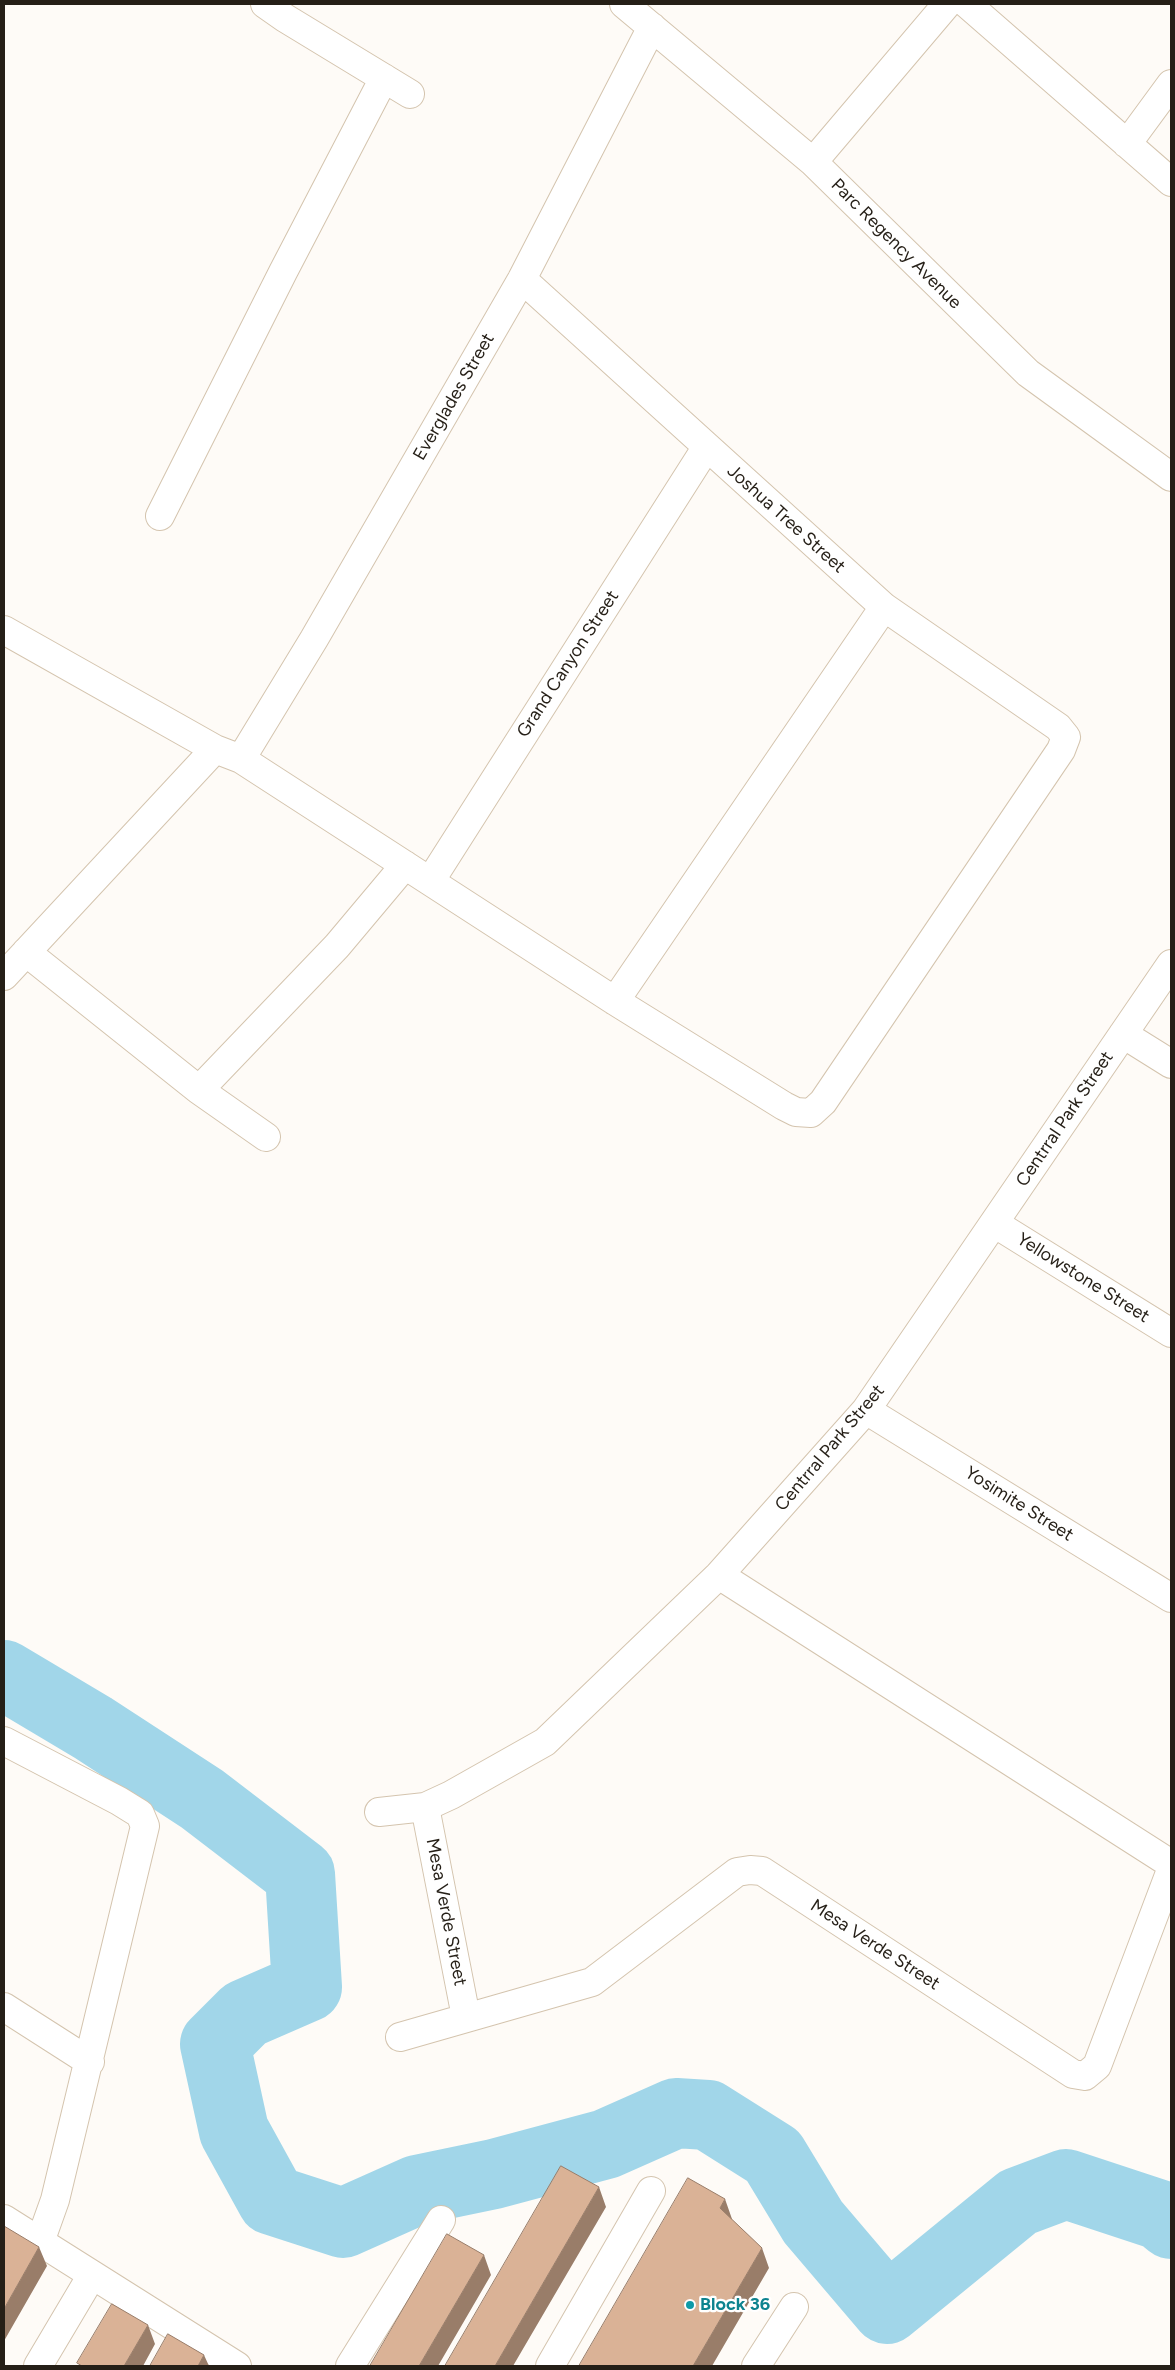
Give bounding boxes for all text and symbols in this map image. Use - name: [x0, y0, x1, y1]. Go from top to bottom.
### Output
- street label: Parc Regency Avenue: [826, 174, 966, 314]
- street label: Everglades Street: [409, 330, 499, 464]
- street label: Joshua Tree Street: [722, 460, 850, 578]
- street label: Grand Canyon Street: [512, 587, 624, 741]
- street label: Centrral Park Street: [1012, 1047, 1118, 1191]
- street label: Yellowstone Street: [1013, 1229, 1153, 1327]
- street label: Centrral Park Street: [771, 1380, 889, 1516]
- street label: Yosimite Street: [961, 1462, 1077, 1546]
- street label: Mesa Verde Street: [421, 1836, 471, 1988]
- street label: Mesa Verde Street: [806, 1895, 944, 1995]
- place label: Block 36: [700, 2294, 770, 2316]
- marker: Block 36: [684, 2299, 696, 2311]

